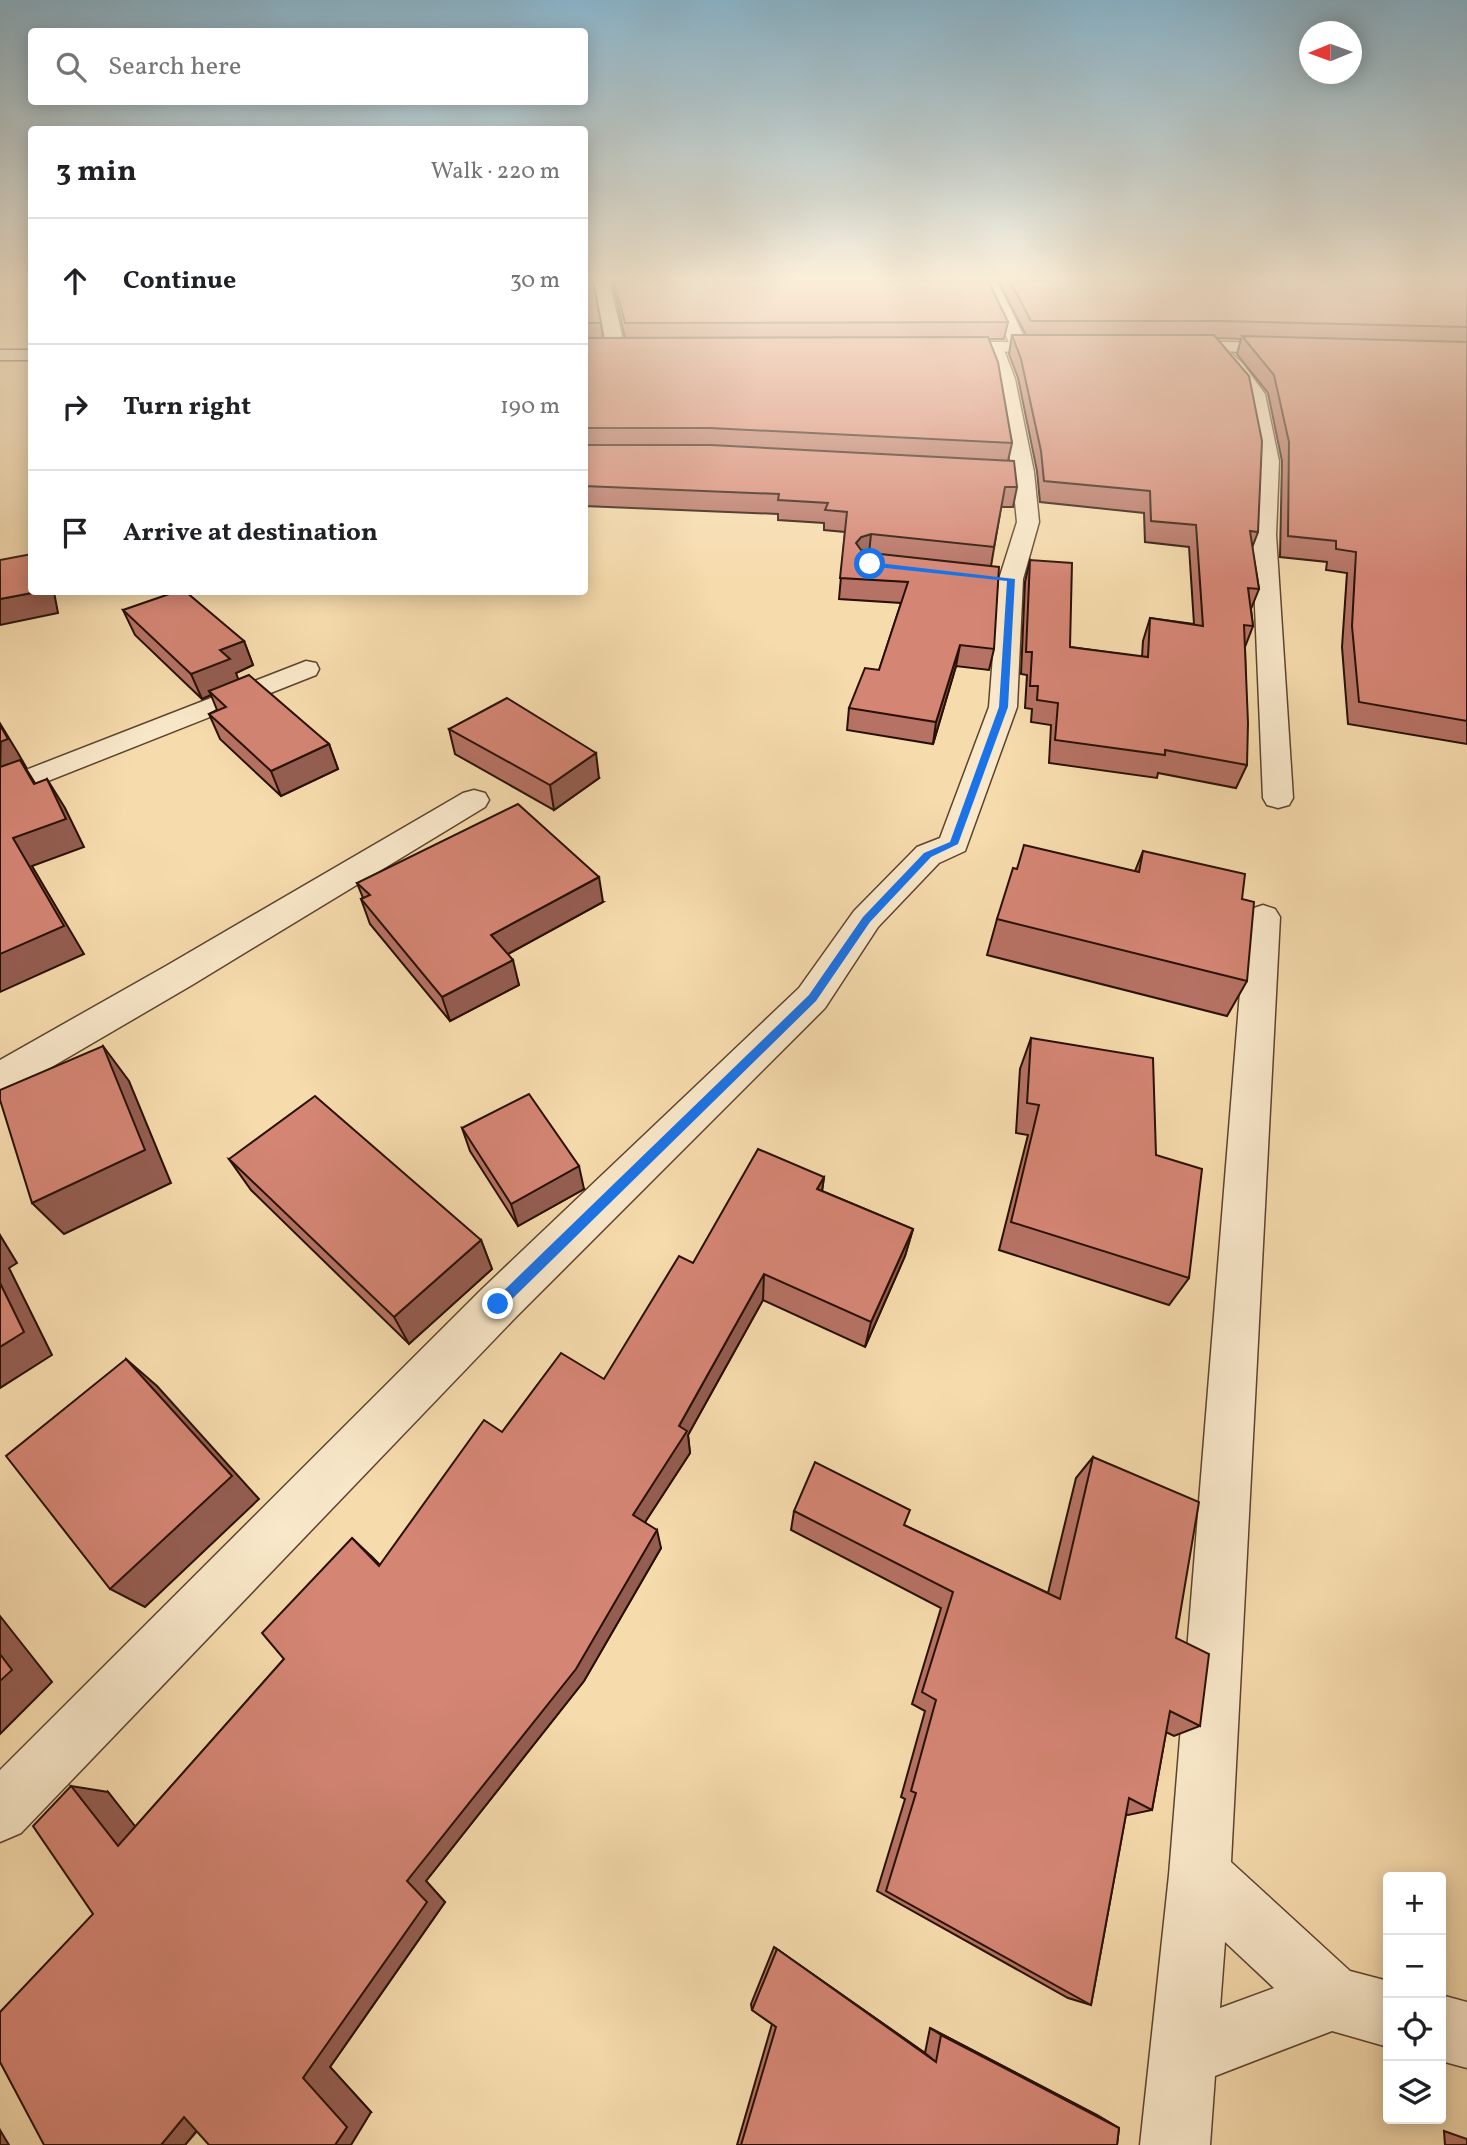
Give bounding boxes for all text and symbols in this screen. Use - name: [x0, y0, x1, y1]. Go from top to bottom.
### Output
- north arrow: [1299, 21, 1362, 84]
- search box: [28, 28, 588, 105]
- icon: search: [52, 48, 90, 86]
- text: Search here: [108, 49, 241, 85]
- text: 3 min: [56, 151, 137, 193]
- text: Walk · 220 m: [431, 156, 560, 188]
- icon: ahead: [56, 262, 94, 300]
- text: Continue: [123, 263, 236, 299]
- text: 30 m: [510, 265, 560, 297]
- icon: right: [56, 388, 94, 426]
- text: Turn right: [123, 389, 251, 425]
- text: 190 m: [500, 391, 560, 423]
- icon: arrive: [56, 514, 94, 552]
- text: Arrive at destination: [123, 515, 378, 551]
- route start: [854, 548, 885, 579]
- route end: [482, 1288, 513, 1319]
- map controls: [1383, 1872, 1446, 2124]
- button: +: [1383, 1872, 1446, 1935]
- button: −: [1383, 1935, 1446, 1998]
- button: locate: [1383, 1998, 1446, 2061]
- button: layers: [1383, 2061, 1446, 2124]

